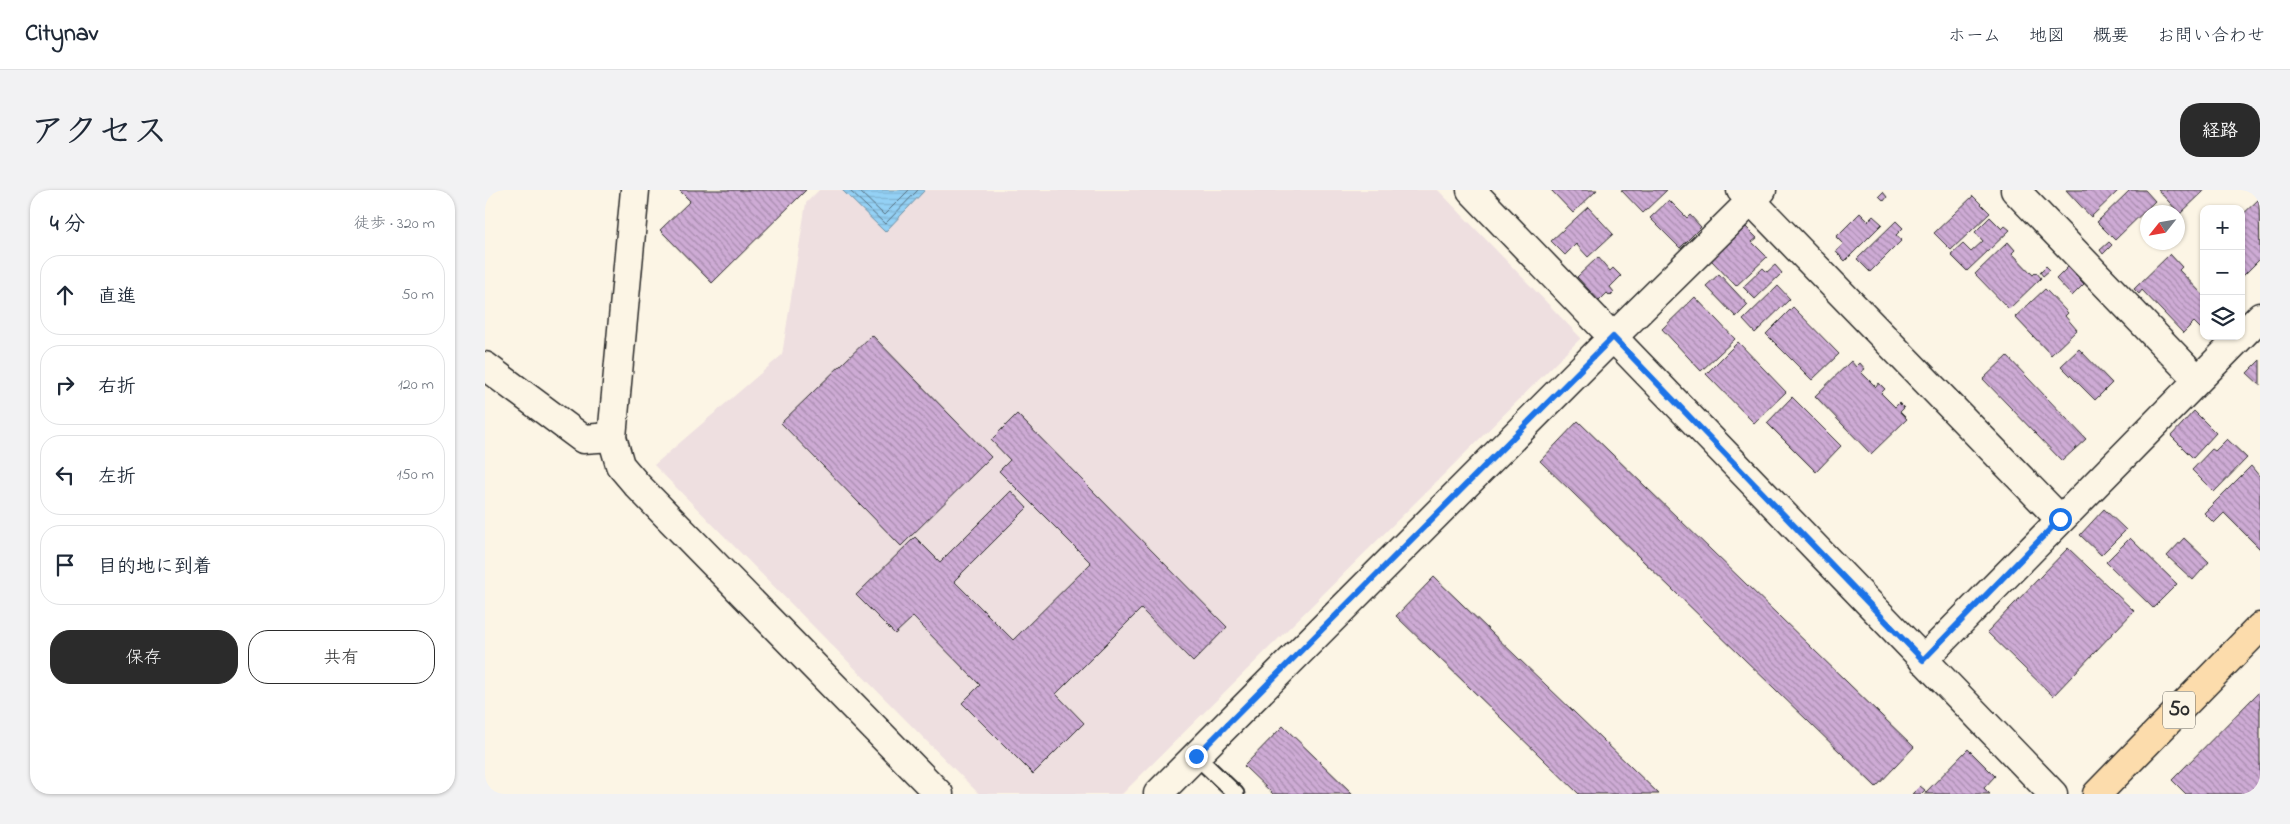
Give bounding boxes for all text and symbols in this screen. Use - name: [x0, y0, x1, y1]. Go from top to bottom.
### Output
- text: Citynav: [25, 17, 98, 52]
- text: ホーム: [1948, 24, 2001, 50]
- text: 地図: [2029, 24, 2065, 50]
- text: 概要: [2093, 24, 2129, 50]
- text: お問い合わせ: [2157, 24, 2265, 50]
- button: 経路: [2180, 103, 2260, 157]
- text: アクセス: [30, 108, 168, 159]
- north arrow: [2140, 205, 2185, 250]
- map controls: [2200, 205, 2245, 340]
- button: +: [2200, 205, 2245, 250]
- text: 4 分: [50, 210, 85, 240]
- text: 徒歩 · 320 m: [354, 212, 435, 236]
- button: −: [2200, 250, 2245, 295]
- icon: ahead: [51, 281, 79, 309]
- text: 50 m: [402, 283, 434, 307]
- text: 直進: [98, 284, 136, 311]
- button: layers: [2200, 295, 2245, 340]
- icon: right: [51, 371, 79, 399]
- text: 120 m: [398, 373, 434, 397]
- text: 右折: [98, 374, 136, 401]
- icon: left: [51, 461, 79, 489]
- text: 150 m: [396, 463, 434, 487]
- text: 左折: [98, 464, 136, 491]
- route start: [2049, 508, 2072, 531]
- icon: arrive: [51, 551, 79, 579]
- text: 目的地に到着: [98, 554, 212, 581]
- button: 保存: [50, 630, 238, 684]
- button: 共有: [248, 630, 435, 684]
- road number: 50: [2163, 692, 2195, 728]
- route end: [1185, 745, 1208, 768]

